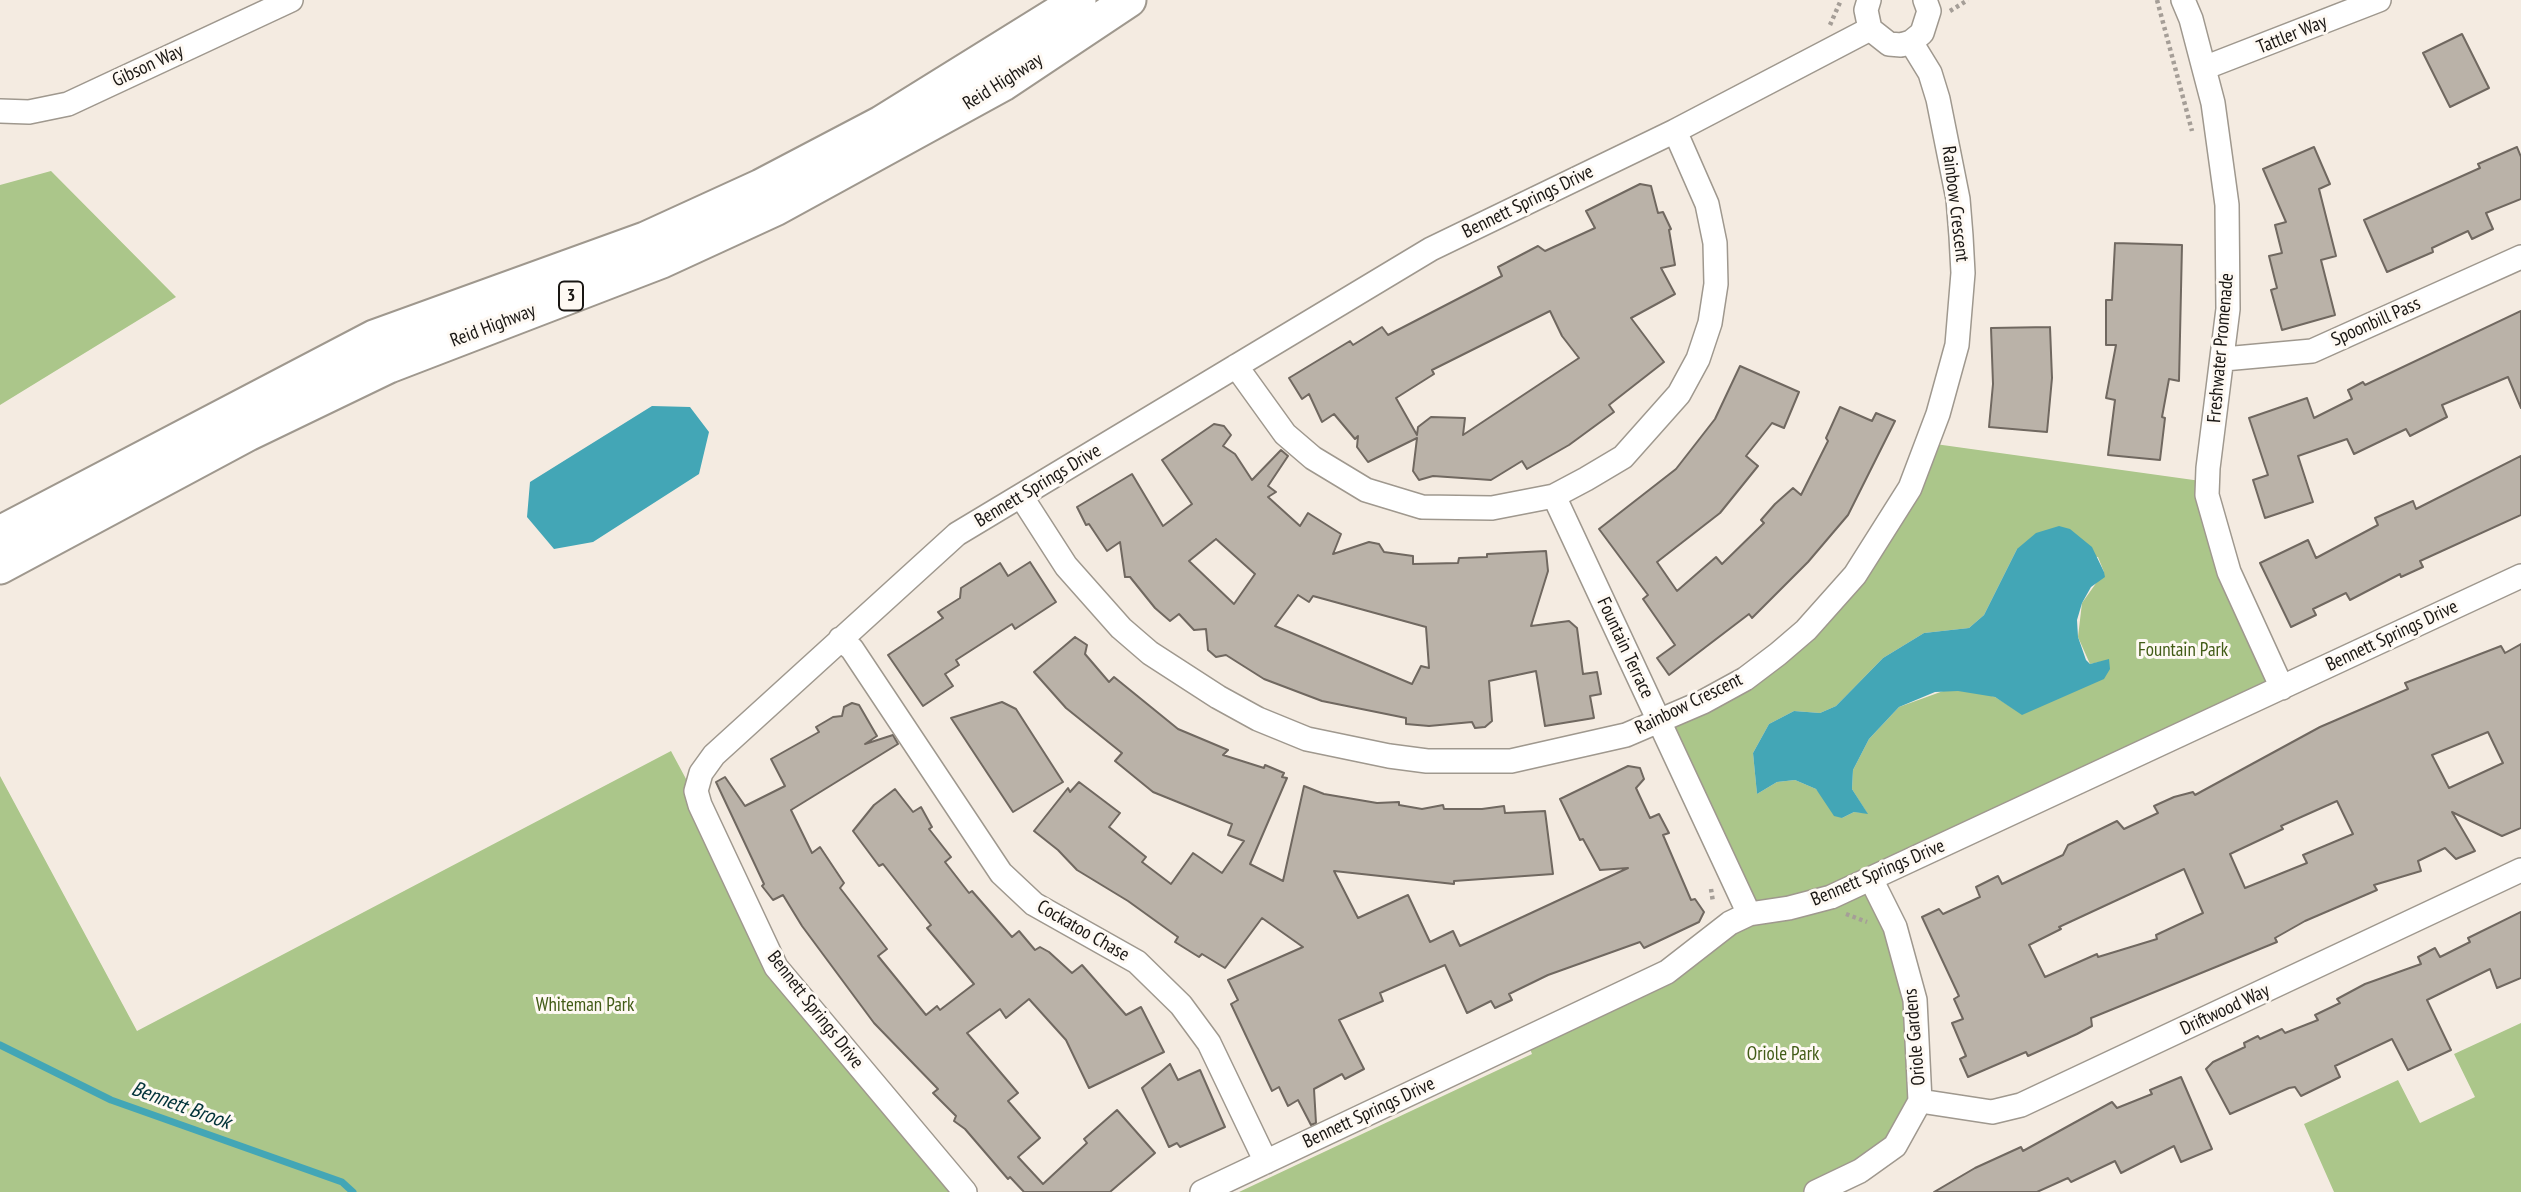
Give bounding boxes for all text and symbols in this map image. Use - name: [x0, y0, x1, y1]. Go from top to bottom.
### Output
- street label: Tattler Way: [2254, 11, 2330, 59]
- street label: Gibson Way: [109, 40, 187, 92]
- street label: Reid Highway: [959, 49, 1047, 115]
- street label: Rainbow Crescent: [1937, 145, 1973, 263]
- street label: Bennett Springs Drive: [1459, 160, 1597, 244]
- street label: Freshwater Promenade: [2203, 272, 2239, 424]
- road number: 3: [559, 282, 583, 310]
- street label: Spoonbill Pass: [2328, 292, 2424, 352]
- street label: Reid Highway: [447, 299, 539, 353]
- street label: Bennett Springs Drive: [971, 439, 1105, 533]
- street label: Fountain Terrace: [1592, 594, 1658, 702]
- street label: Bennett Springs Drive: [2322, 595, 2462, 677]
- park label: Fountain Park: [2138, 640, 2228, 662]
- street label: Rainbow Crescent: [1632, 668, 1746, 740]
- street label: Bennett Springs Drive: [1808, 835, 1948, 911]
- street label: Cockatoo Chase: [1033, 895, 1133, 967]
- street label: Bennett Springs Drive: [762, 947, 868, 1073]
- street label: Driftwood Way: [2177, 979, 2273, 1041]
- street label: Oriole Gardens: [1899, 988, 1931, 1086]
- park label: Whiteman Park: [536, 995, 634, 1017]
- park label: Oriole Park: [1747, 1044, 1819, 1066]
- street label: Bennett Springs Drive: [1299, 1072, 1439, 1154]
- water label: Bennett Brook: [128, 1076, 234, 1136]

